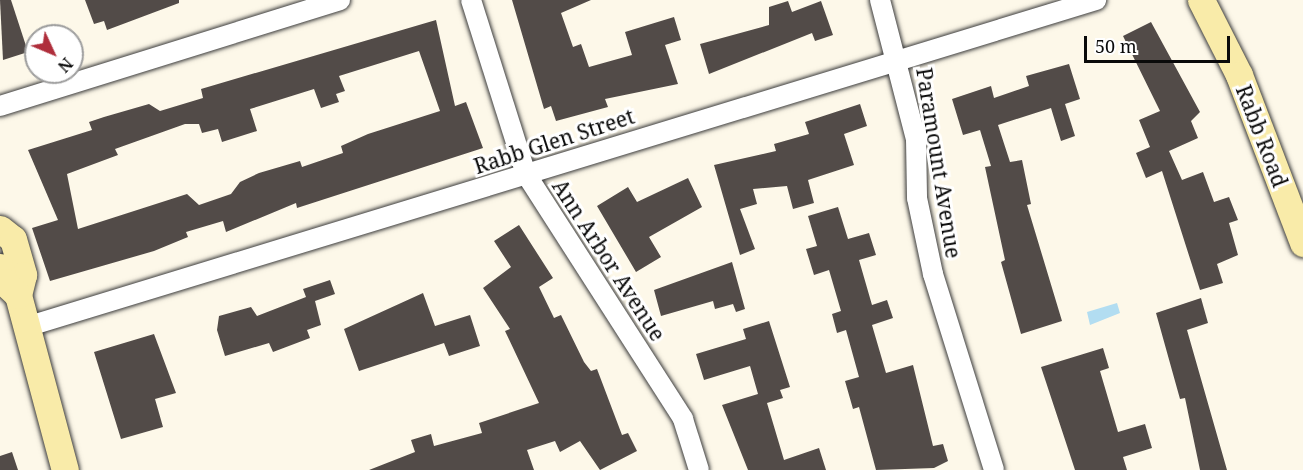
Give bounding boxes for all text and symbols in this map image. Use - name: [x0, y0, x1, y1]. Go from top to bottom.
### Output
- north arrow: [24, 24, 84, 84]
- scale bar: [1087, 24, 1232, 62]
- text: 50 m: [1095, 34, 1137, 58]
- text: N: [53, 53, 78, 77]
- street label: Paramount Avenue: [911, 66, 967, 260]
- street label: Rabb Road: [1231, 81, 1293, 191]
- street label: Rabb Glen Street: [471, 103, 637, 179]
- street label: Ann Arbor Avenue: [547, 175, 671, 345]

